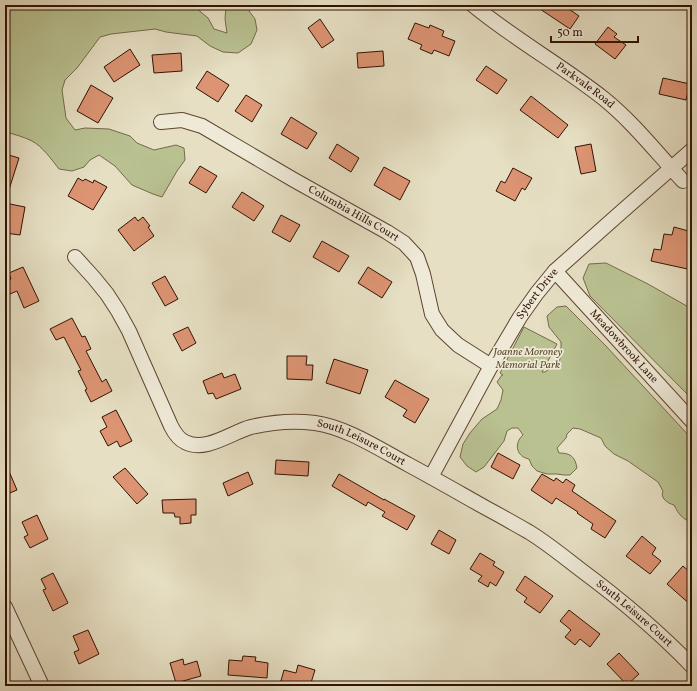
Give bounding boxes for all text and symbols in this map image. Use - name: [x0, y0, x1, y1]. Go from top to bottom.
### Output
- scale bar: [551, 18, 638, 44]
- text: 50 m: [557, 25, 583, 41]
- street label: Parkvale Road: [553, 59, 618, 112]
- street label: Columbia Hills Court: [305, 182, 402, 245]
- street label: Sybert Drive: [513, 265, 562, 323]
- street label: Meadowbrook Lane: [586, 306, 661, 386]
- park label: Joanne Moroney Memorial Park: [493, 345, 562, 373]
- street label: South Leisure Court: [316, 416, 408, 469]
- street label: South Leisure Court: [593, 577, 676, 650]

